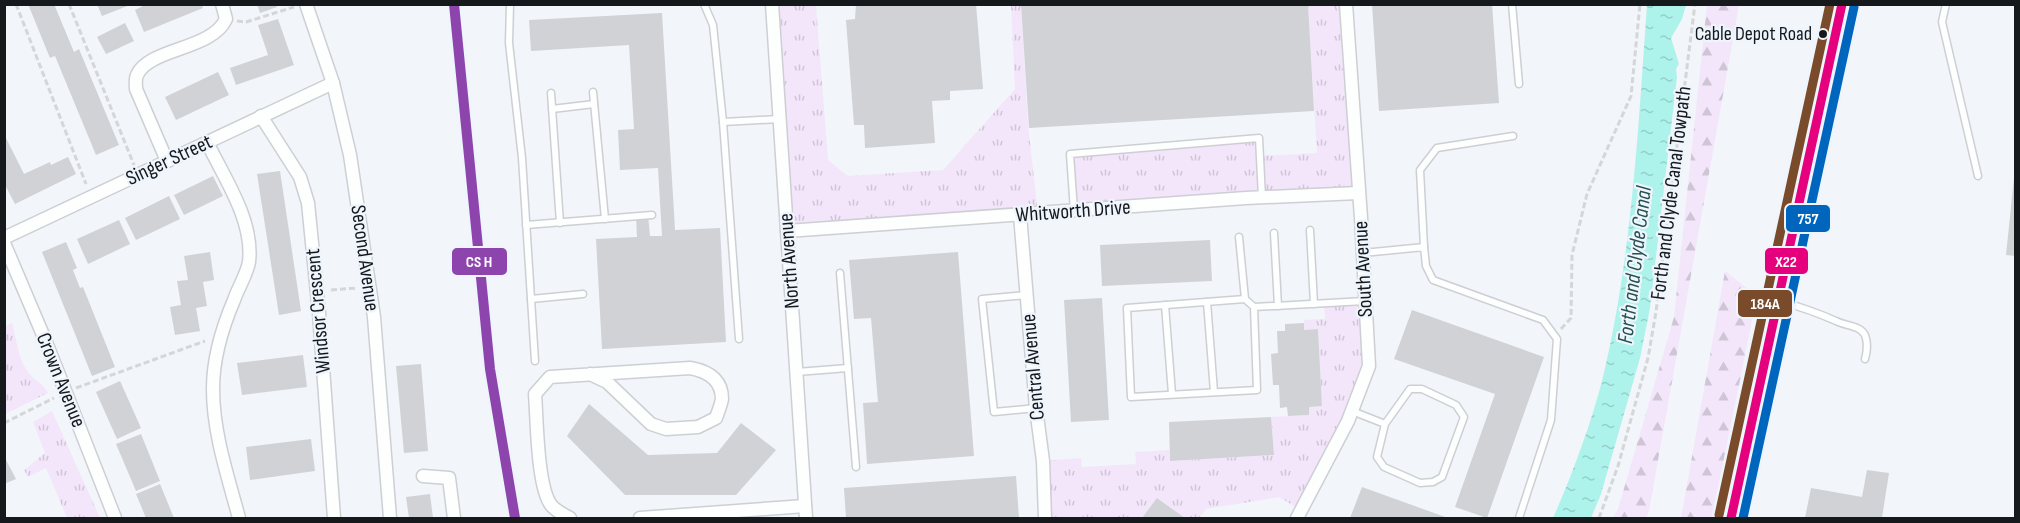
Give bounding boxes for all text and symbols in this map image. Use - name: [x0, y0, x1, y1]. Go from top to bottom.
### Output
- place label: Cable Depot Road: [1695, 22, 1812, 46]
- marker: Cable Depot Road: [1817, 28, 1829, 40]
- street label: Forth and Clyde Canal Towpath: [1645, 85, 1697, 301]
- street label: Singer Street: [122, 129, 216, 191]
- water label: Forth and Clyde Canal: [1612, 184, 1658, 345]
- street label: Whitworth Drive: [1015, 195, 1131, 227]
- street label: Second Avenue: [345, 203, 385, 313]
- line badge: 757: [1785, 204, 1831, 233]
- text: 757: [1798, 210, 1818, 229]
- street label: North Avenue: [773, 212, 805, 310]
- street label: South Avenue: [1348, 220, 1378, 318]
- line badge: CS H: [451, 247, 508, 276]
- line badge: X22: [1764, 247, 1809, 275]
- street label: Windsor Crescent: [300, 248, 336, 374]
- text: CS H: [466, 253, 492, 272]
- text: X22: [1774, 253, 1797, 272]
- line badge: 184A: [1737, 289, 1793, 318]
- text: 184A: [1750, 295, 1780, 314]
- street label: Central Avenue: [1016, 313, 1050, 421]
- street label: Crown Avenue: [31, 329, 91, 431]

